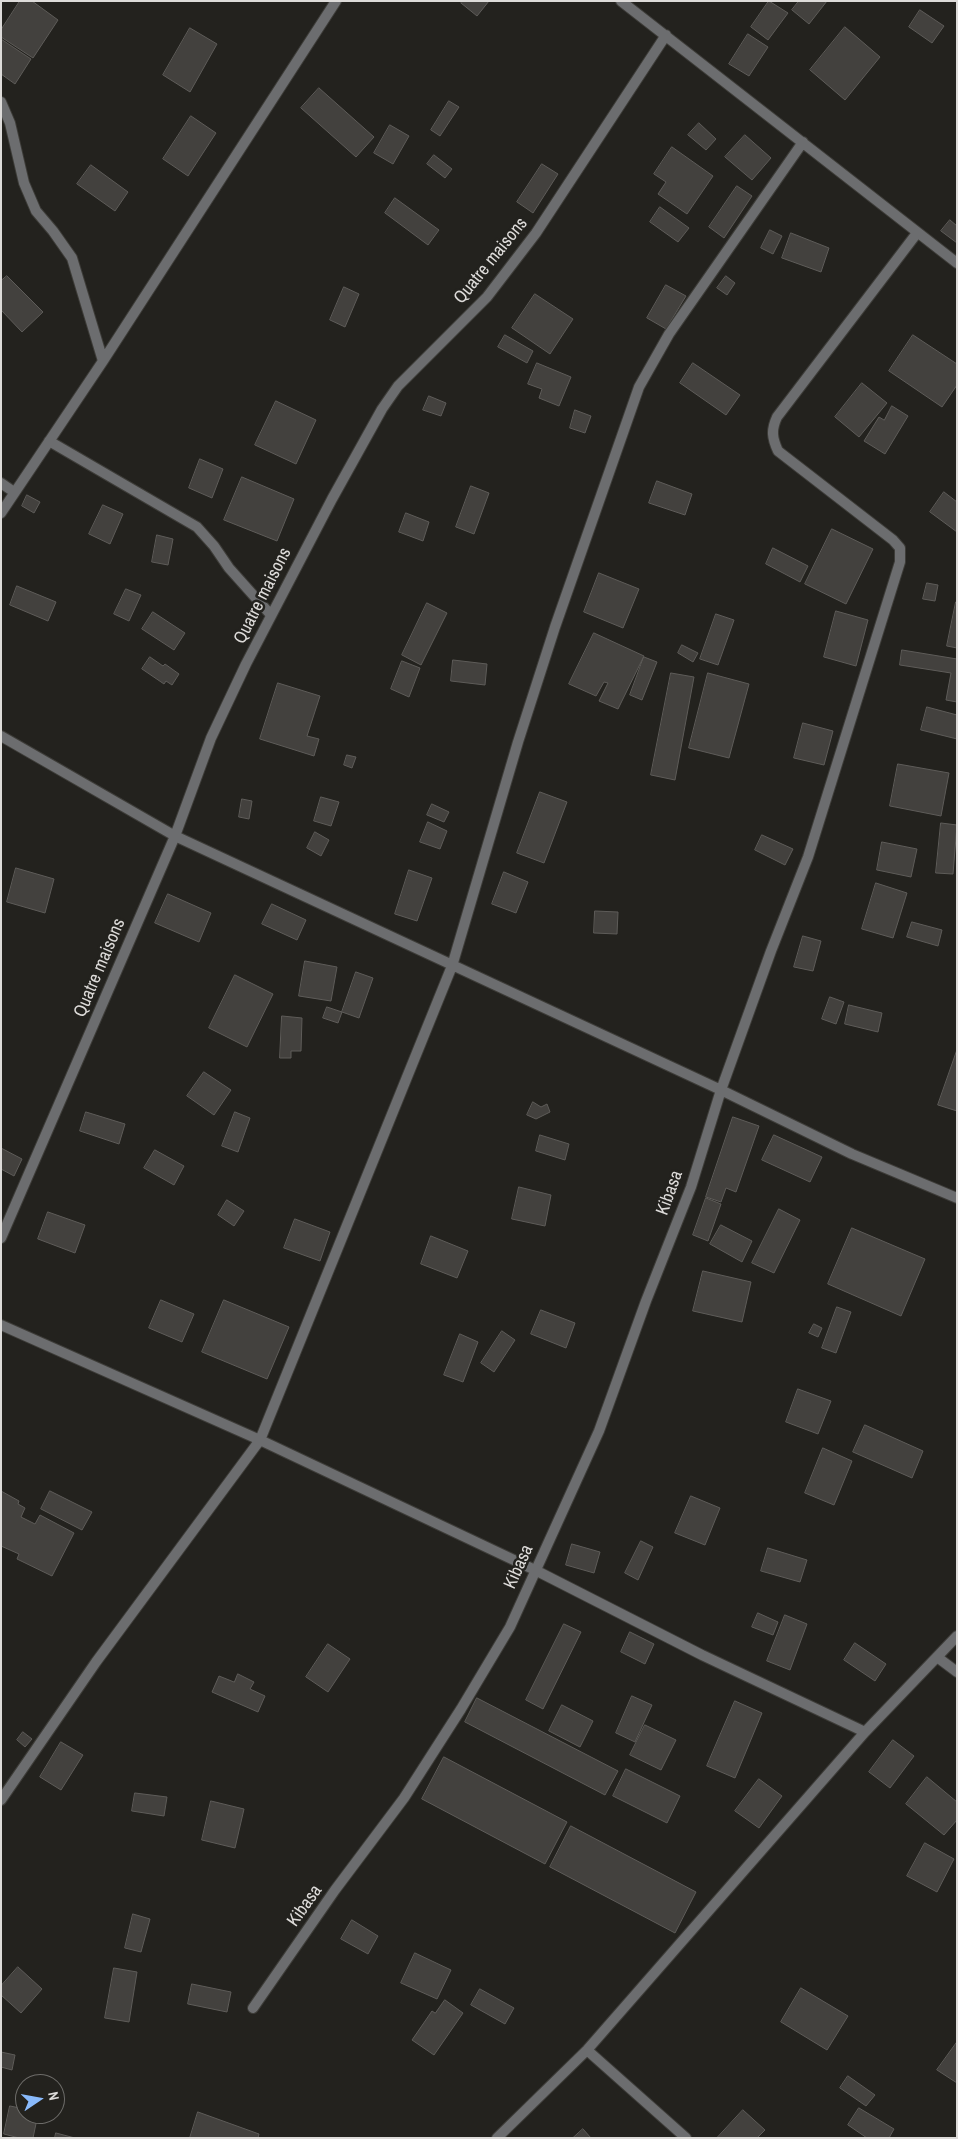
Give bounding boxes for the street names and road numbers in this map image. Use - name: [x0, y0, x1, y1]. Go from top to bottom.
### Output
- street label: Quatre maisons: [450, 213, 532, 309]
- street label: Quatre maisons: [230, 544, 296, 648]
- street label: Quatre maisons: [70, 915, 130, 1021]
- street label: Kibasa: [652, 1168, 688, 1218]
- street label: Kibasa: [500, 1542, 538, 1592]
- street label: Kibasa: [283, 1881, 327, 1931]

